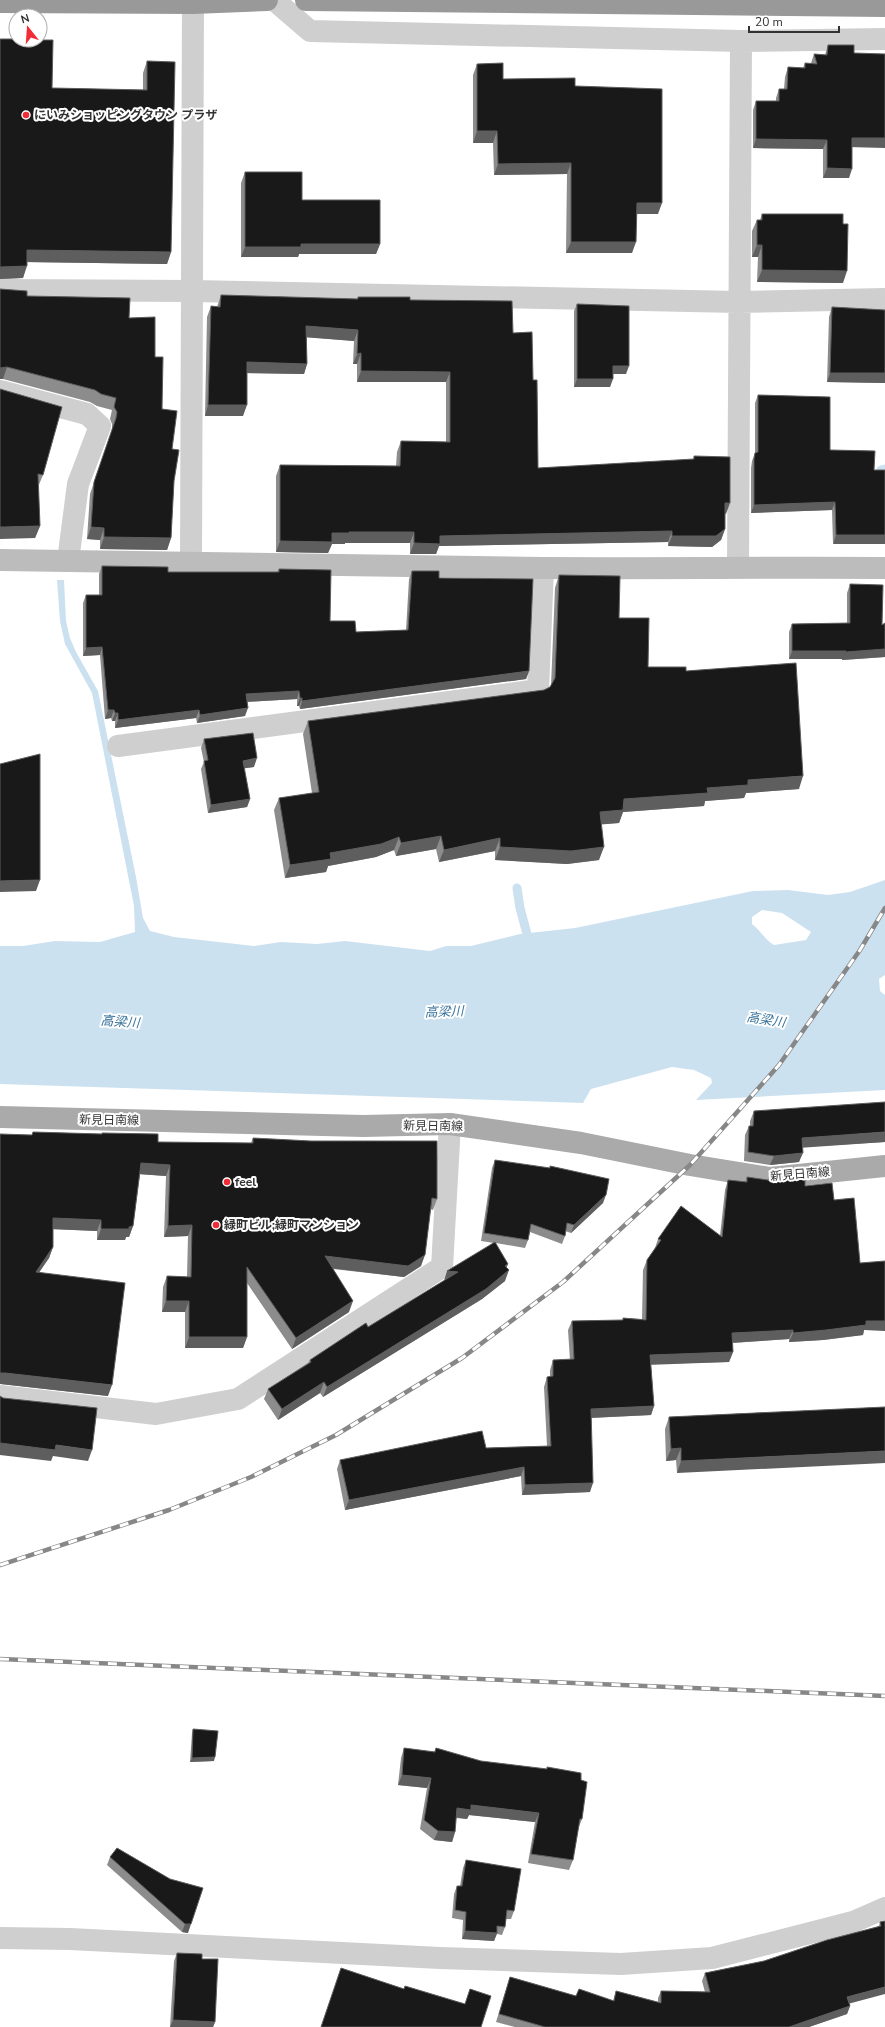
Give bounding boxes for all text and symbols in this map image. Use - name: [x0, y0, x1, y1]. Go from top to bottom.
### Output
- north arrow: [8, 8, 48, 48]
- scale bar: [749, 8, 839, 34]
- text: N: [19, 11, 31, 27]
- text: 20 m: [755, 14, 783, 30]
- place label: にいみショッピングタウン プラザ: [34, 107, 217, 123]
- marker: にいみショッピングタウン プラザ: [21, 110, 31, 120]
- water label: 高梁川: [424, 1002, 466, 1022]
- water label: 高梁川: [745, 1008, 788, 1032]
- water label: 高梁川: [100, 1012, 142, 1032]
- street label: 新見日南線: [79, 1111, 139, 1129]
- street label: 新見日南線: [403, 1117, 463, 1135]
- street label: 新見日南線: [769, 1163, 831, 1185]
- place label: feel: [235, 1174, 256, 1190]
- marker: feel: [222, 1177, 232, 1187]
- place label: 緑町ビル;緑町マンション: [224, 1217, 359, 1233]
- marker: 緑町ビル;緑町マンション: [211, 1220, 221, 1230]

